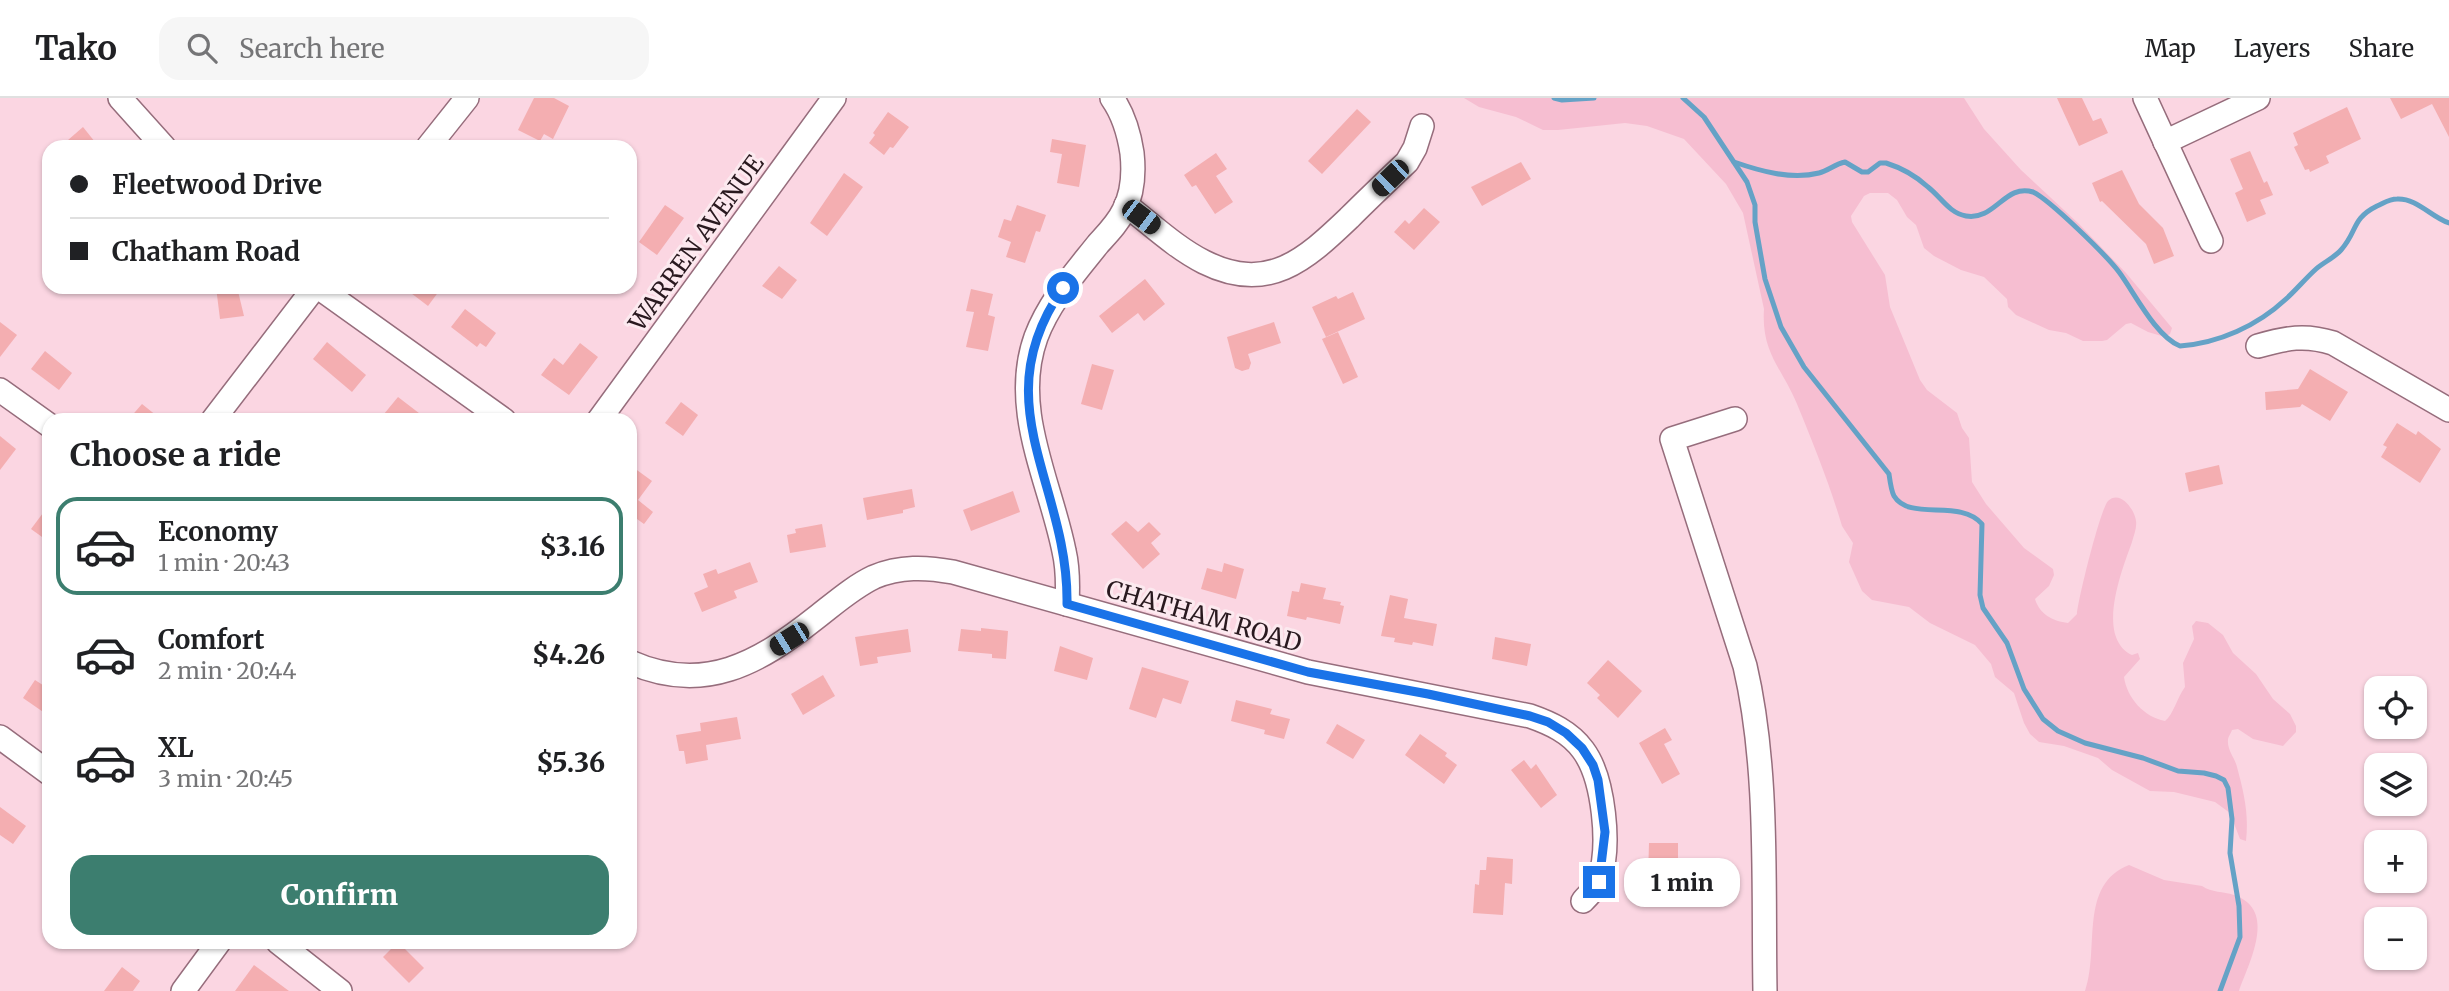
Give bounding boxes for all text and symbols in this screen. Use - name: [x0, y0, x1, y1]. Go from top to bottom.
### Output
- search box: [159, 17, 649, 80]
- text: Tako: [35, 28, 117, 69]
- icon: search: [183, 29, 221, 67]
- text: Search here: [239, 32, 385, 65]
- text: Map: [2145, 33, 2196, 64]
- text: Layers: [2234, 33, 2310, 64]
- text: Share: [2348, 33, 2414, 64]
- street label: WARREN AVENUE: [621, 148, 771, 338]
- car: [1368, 156, 1413, 200]
- text: Fleetwood Drive: [112, 168, 322, 201]
- car: [1118, 196, 1165, 238]
- text: Chatham Road: [112, 235, 300, 268]
- route start: [1047, 272, 1079, 304]
- text: Choose a ride: [70, 435, 281, 475]
- icon: car: [74, 515, 137, 578]
- text: Economy: [158, 515, 278, 548]
- text: $3.16: [539, 530, 605, 563]
- text: 1 min · 20:43: [158, 548, 290, 577]
- street label: CHATHAM ROAD: [1103, 573, 1305, 659]
- car: [766, 619, 813, 659]
- icon: car: [74, 623, 137, 686]
- text: Comfort: [158, 623, 264, 656]
- text: $4.26: [532, 638, 605, 671]
- text: 2 min · 20:44: [158, 656, 297, 685]
- map controls: [2364, 676, 2427, 970]
- button: locate: [2364, 676, 2427, 739]
- icon: car: [74, 731, 137, 794]
- text: XL: [158, 731, 194, 764]
- text: $5.36: [536, 746, 605, 779]
- button: layers: [2364, 753, 2427, 816]
- text: 3 min · 20:45: [158, 764, 293, 793]
- button: +: [2364, 830, 2427, 893]
- button: Confirm: [70, 855, 609, 935]
- callout: 1 min: [1624, 858, 1739, 906]
- route end: [1583, 866, 1615, 898]
- text: 1 min: [1650, 868, 1714, 897]
- button: −: [2364, 907, 2427, 970]

